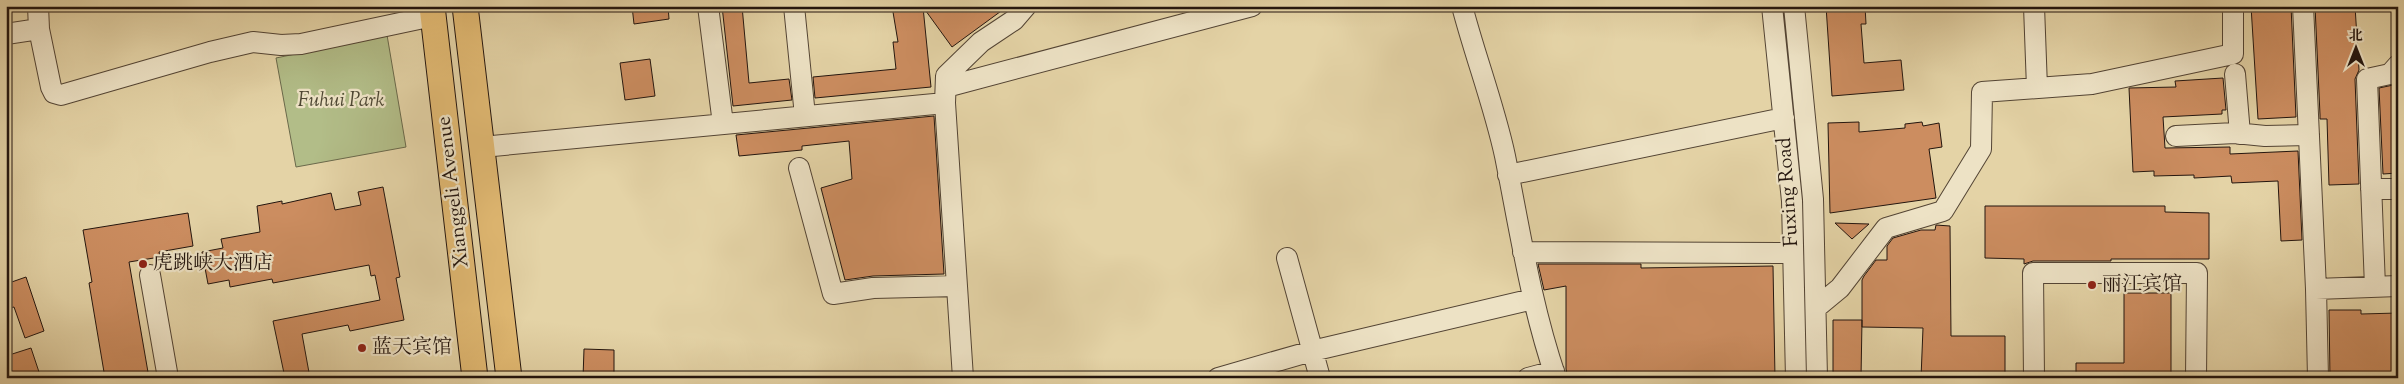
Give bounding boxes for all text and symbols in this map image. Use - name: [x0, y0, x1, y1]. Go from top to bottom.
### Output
- north arrow: [2332, 22, 2382, 72]
- text: 北: [2349, 27, 2363, 47]
- park label: Fuhui Park: [298, 87, 384, 116]
- street label: Xianggeli Avenue: [430, 115, 478, 269]
- street label: Fuxing Road: [1771, 136, 1807, 248]
- place label: 虎跳峡大酒店: [153, 250, 273, 279]
- marker: 虎跳峡大酒店: [137, 258, 149, 270]
- place label: 丽江宾馆: [2102, 271, 2182, 300]
- marker: 丽江宾馆: [2086, 279, 2098, 291]
- place label: 蓝天宾馆: [372, 334, 452, 363]
- marker: 蓝天宾馆: [356, 342, 368, 354]

